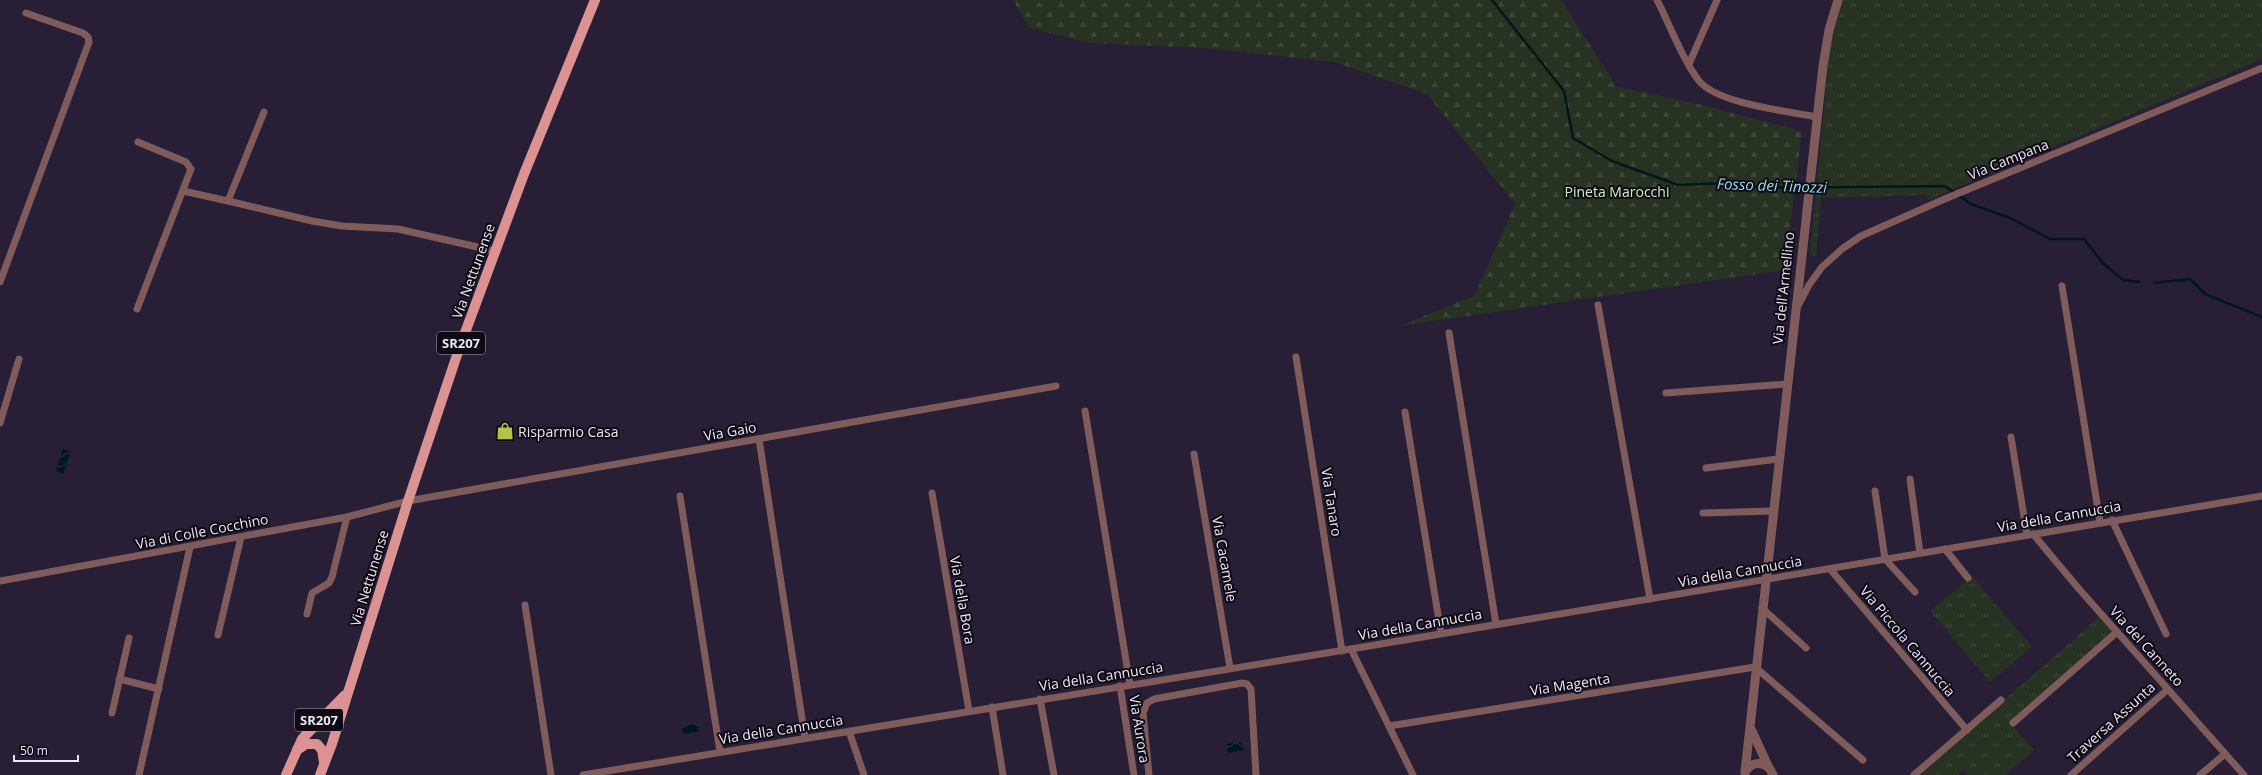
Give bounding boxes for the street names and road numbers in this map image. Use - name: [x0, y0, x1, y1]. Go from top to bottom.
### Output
- street label: Via Campana: [1965, 134, 2051, 184]
- street label: Via Nettunense: [447, 221, 499, 321]
- street label: Via dell'Armellino: [1768, 231, 1798, 345]
- road number: SR207: [437, 332, 485, 354]
- street label: Via Gaio: [702, 417, 758, 445]
- street label: Via Tanaro: [1317, 466, 1347, 538]
- street label: Via della Cannuccia: [1996, 496, 2122, 536]
- street label: Via di Colle Cocchino: [134, 509, 270, 553]
- street label: Via Cacamele: [1208, 515, 1242, 603]
- street label: Via Nettunense: [345, 527, 393, 629]
- street label: Via della Cannuccia: [1677, 551, 1803, 591]
- street label: Via della Bora: [946, 554, 980, 646]
- street label: Via Piccola Cannuccia: [1856, 582, 1960, 700]
- street label: Via del Canneto: [2106, 602, 2188, 690]
- street label: Via della Cannuccia: [1357, 604, 1483, 644]
- street label: Via della Cannuccia: [1038, 657, 1164, 695]
- street label: Via Magenta: [1529, 668, 1611, 700]
- street label: Traversa Assunta: [2063, 677, 2159, 767]
- street label: Via Aurora: [1125, 694, 1155, 764]
- road number: SR207: [295, 709, 343, 731]
- street label: Via della Cannuccia: [718, 710, 844, 748]

